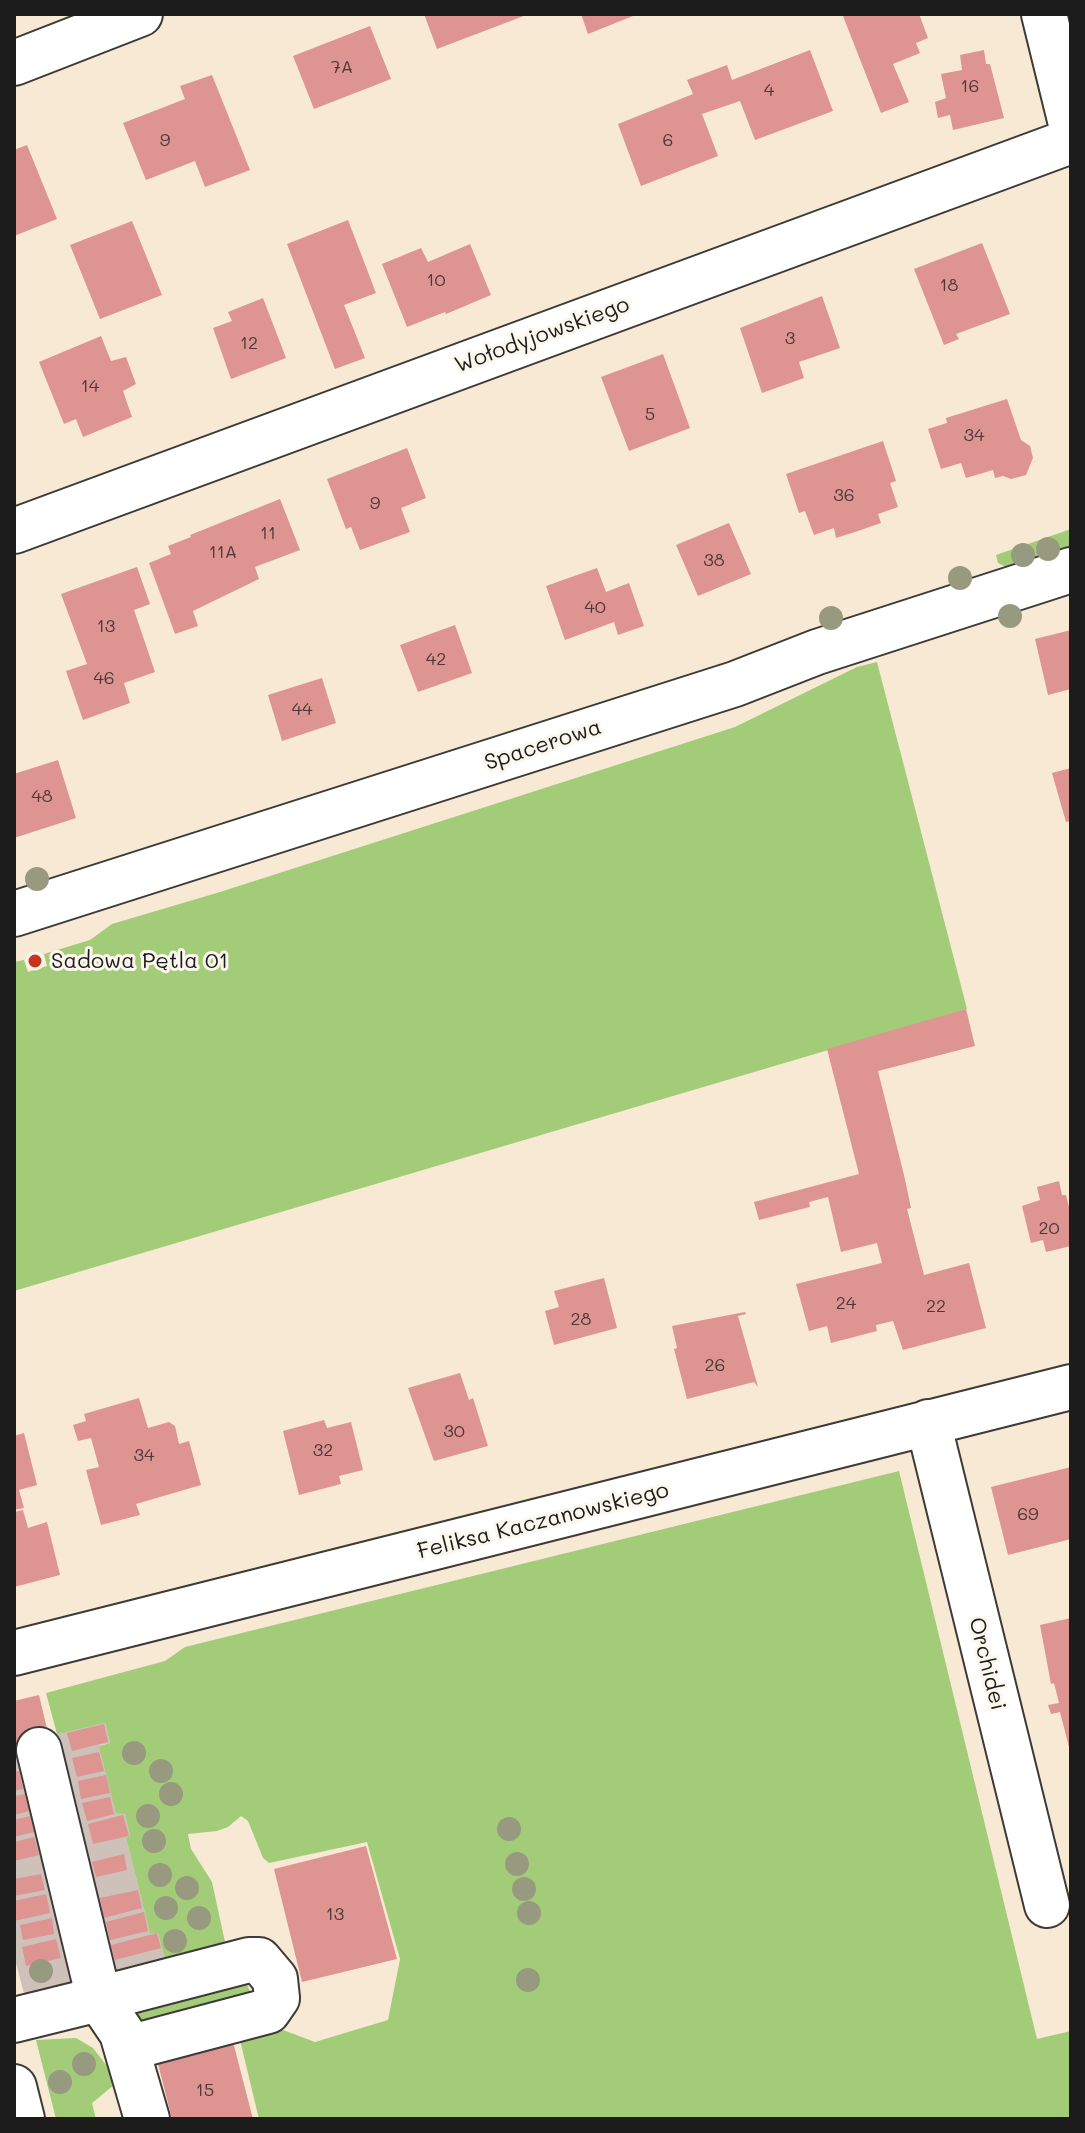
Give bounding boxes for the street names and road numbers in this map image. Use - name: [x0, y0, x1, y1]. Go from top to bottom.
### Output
- street label: Wołodyjowskiego: [451, 291, 633, 379]
- street label: Spacerowa: [481, 714, 605, 776]
- street label: Feliksa Kaczanowskiego: [415, 1477, 671, 1565]
- street label: Orchidei: [963, 1615, 1011, 1713]

